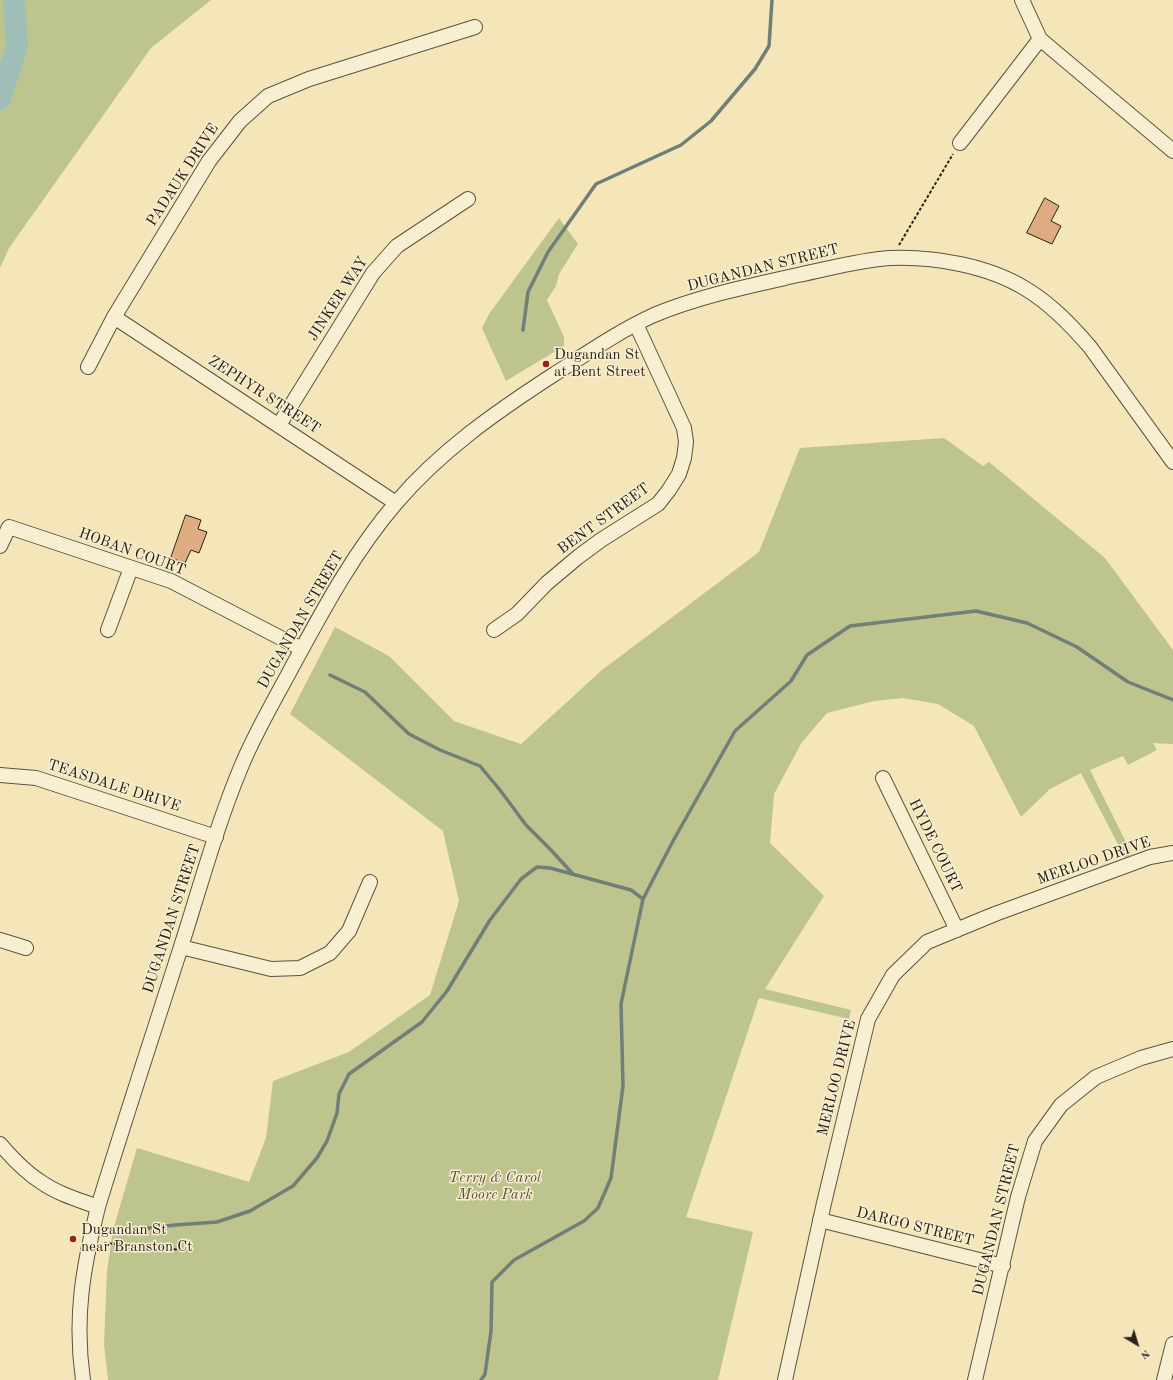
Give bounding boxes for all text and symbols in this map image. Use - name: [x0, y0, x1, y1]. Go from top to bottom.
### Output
- street label: PADAUK DRIVE: [143, 120, 223, 230]
- street label: DUGANDAN STREET: [685, 240, 841, 296]
- street label: JINKER WAY: [304, 254, 372, 344]
- place label: Dugandan St at Bent Street: [554, 346, 645, 381]
- street label: ZEPHYR STREET: [205, 352, 323, 438]
- marker: Dugandan St at Bent Street: [541, 359, 551, 369]
- street label: BENT STREET: [554, 480, 654, 558]
- street label: HOBAN COURT: [76, 524, 188, 580]
- street label: DUGANDAN STREET: [254, 548, 348, 692]
- street label: TEASDALE DRIVE: [45, 756, 183, 816]
- street label: HYDE COURT: [904, 796, 966, 896]
- street label: MERLOO DRIVE: [1035, 833, 1153, 889]
- street label: DUGANDAN STREET: [139, 842, 205, 996]
- street label: MERLOO DRIVE: [814, 1018, 860, 1138]
- street label: DUGANDAN STREET: [969, 1142, 1025, 1298]
- park label: Terry & Carol Moore Park: [449, 1169, 541, 1204]
- street label: DARGO STREET: [854, 1204, 976, 1250]
- place label: Dugandan St near Branston Ct: [81, 1221, 193, 1256]
- marker: Dugandan St near Branston Ct: [68, 1234, 78, 1244]
- north arrow: [1117, 1324, 1157, 1364]
- text: N: [1138, 1347, 1151, 1361]

